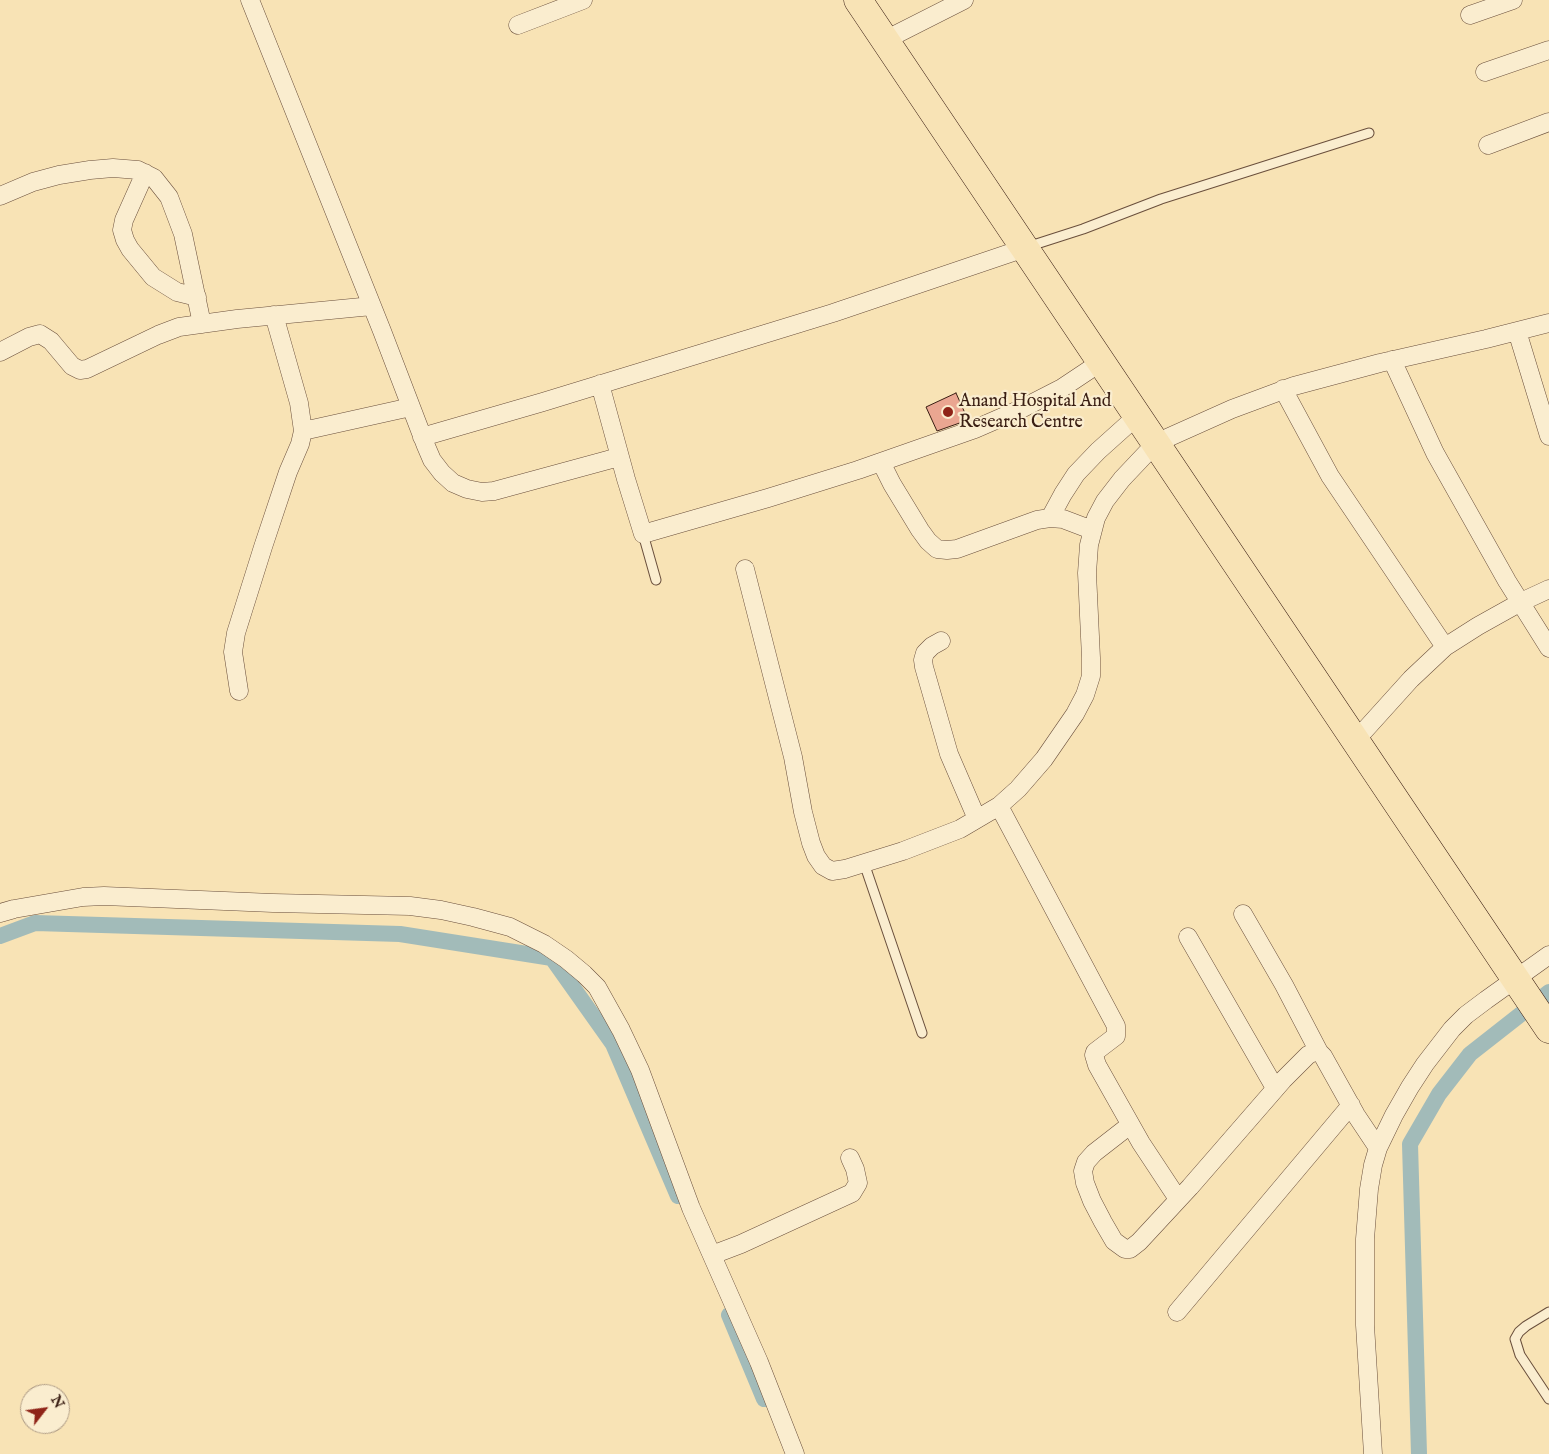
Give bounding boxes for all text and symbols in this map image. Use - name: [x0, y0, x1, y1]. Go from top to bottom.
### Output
- place label: Anand Hospital And Research Centre: [959, 391, 1111, 434]
- marker: Anand Hospital And Research Centre: [941, 405, 955, 419]
- north arrow: [20, 1384, 70, 1434]
- text: N: [46, 1392, 68, 1412]

